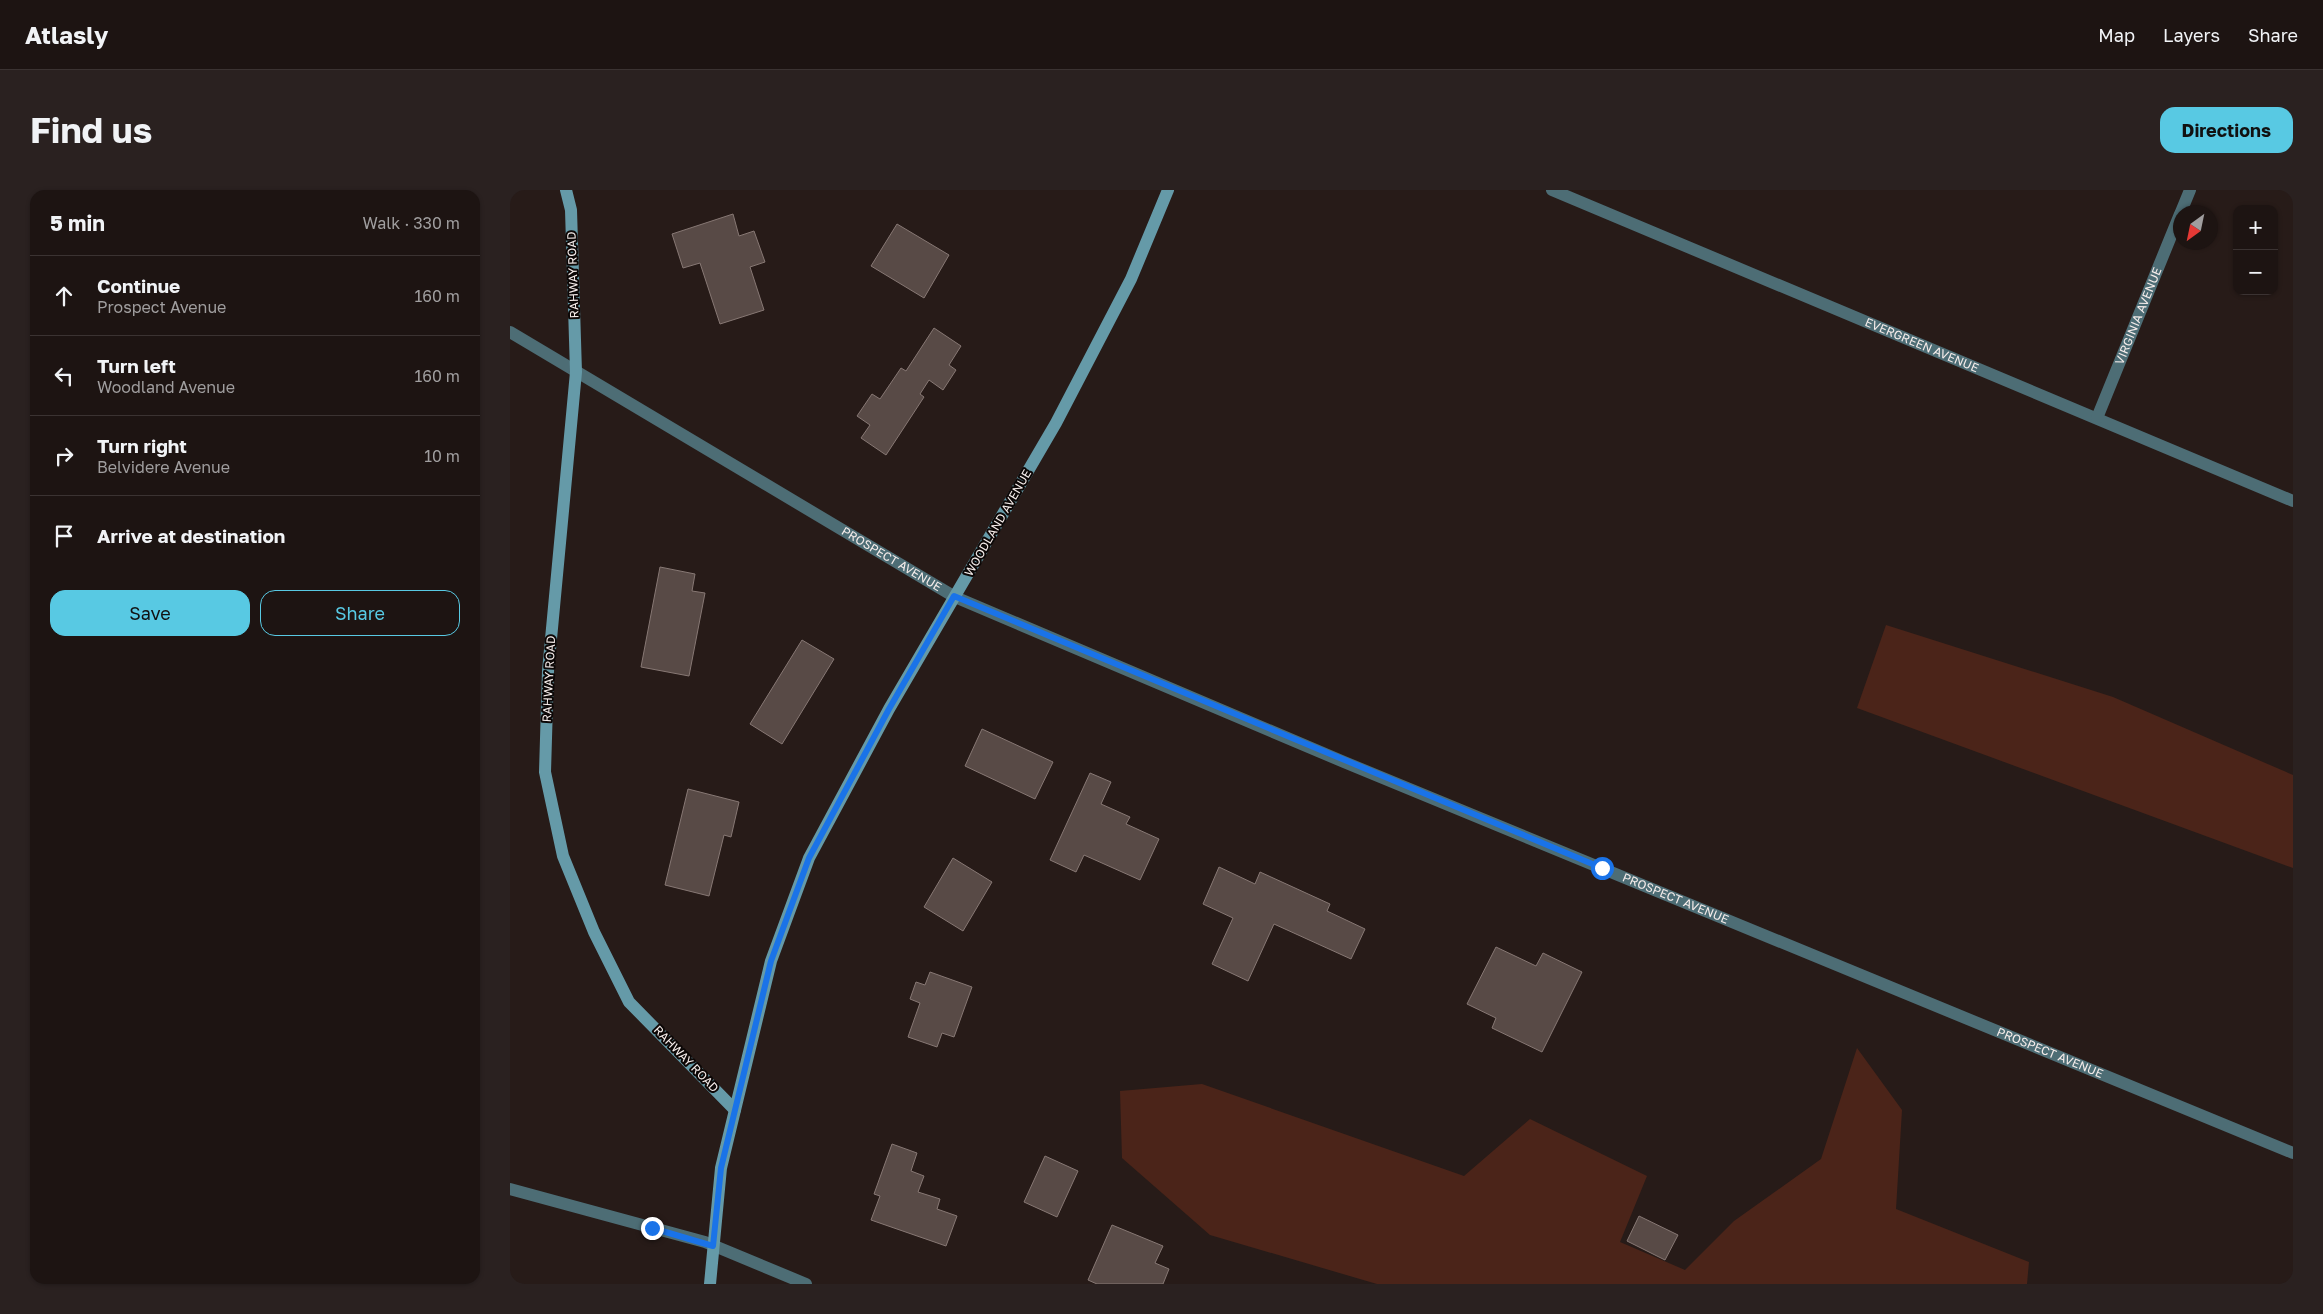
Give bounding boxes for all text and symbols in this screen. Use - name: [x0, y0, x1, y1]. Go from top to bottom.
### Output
- text: Atlasly: [25, 20, 108, 49]
- text: Map: [2098, 24, 2135, 46]
- text: Layers: [2163, 24, 2220, 46]
- text: Share: [2248, 24, 2298, 46]
- button: Directions: [2160, 107, 2293, 153]
- text: Find us: [30, 109, 152, 151]
- north arrow: [2173, 205, 2218, 250]
- map controls: [2233, 205, 2278, 295]
- button: +: [2233, 205, 2278, 250]
- text: 5 min: [50, 210, 105, 236]
- text: Walk · 330 m: [362, 213, 460, 233]
- street label: RAHWAY ROAD: [563, 231, 582, 319]
- button: −: [2233, 250, 2278, 295]
- street label: VIRGINIA AVENUE: [2111, 265, 2164, 367]
- text: Continue: [97, 274, 180, 297]
- icon: ahead: [50, 282, 78, 310]
- text: 160 m: [414, 286, 460, 306]
- text: Prospect Avenue: [97, 297, 226, 317]
- street label: EVERGREEN AVENUE: [1863, 314, 1981, 375]
- text: Turn left: [97, 354, 176, 377]
- icon: left: [50, 362, 78, 390]
- text: 160 m: [414, 366, 460, 386]
- text: Woodland Avenue: [97, 377, 235, 397]
- text: Turn right: [97, 434, 187, 457]
- icon: right: [50, 442, 78, 470]
- text: 10 m: [424, 446, 460, 466]
- text: Belvidere Avenue: [97, 457, 230, 477]
- street label: WOODLAND AVENUE: [961, 467, 1034, 579]
- icon: arrive: [50, 522, 78, 550]
- street label: PROSPECT AVENUE: [839, 523, 944, 594]
- text: Arrive at destination: [97, 524, 285, 547]
- button: Save: [50, 590, 250, 636]
- button: Share: [260, 590, 460, 636]
- street label: RAHWAY ROAD: [539, 635, 558, 723]
- route start: [1591, 857, 1614, 880]
- street label: PROSPECT AVENUE: [1620, 870, 1731, 927]
- street label: RAHWAY ROAD: [651, 1022, 722, 1095]
- street label: PROSPECT AVENUE: [1995, 1024, 2106, 1081]
- route end: [641, 1217, 664, 1240]

